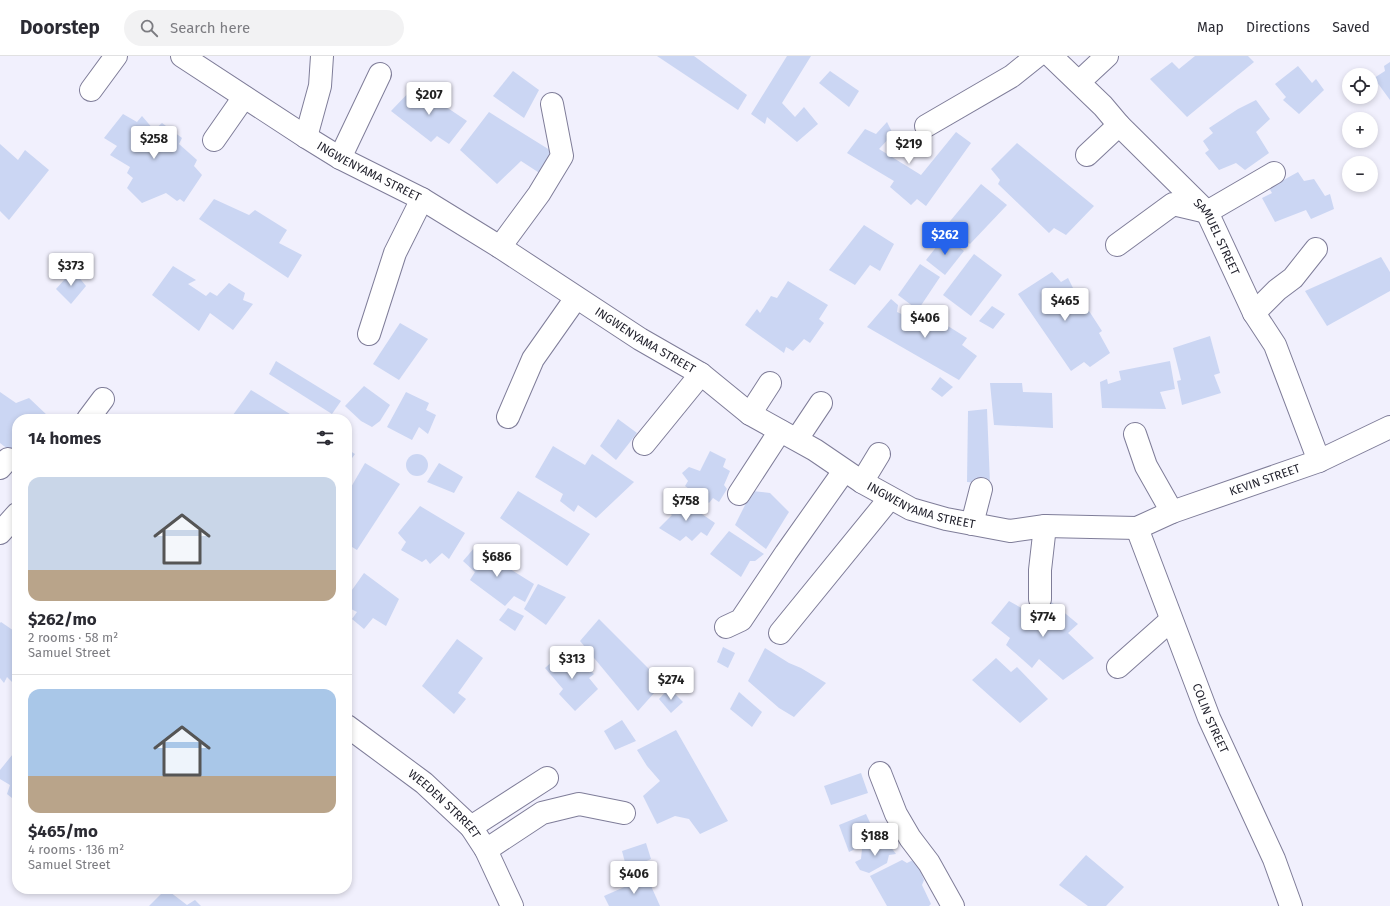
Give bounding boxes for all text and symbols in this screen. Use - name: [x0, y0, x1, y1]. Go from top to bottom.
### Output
- search box: [124, 10, 404, 46]
- text: Doorstep: [20, 16, 100, 39]
- icon: search: [138, 17, 160, 39]
- text: Search here: [170, 19, 250, 37]
- text: Map: [1197, 19, 1224, 36]
- text: Directions: [1246, 19, 1310, 36]
- text: Saved: [1332, 19, 1370, 36]
- map controls: [1342, 68, 1378, 192]
- button: locate: [1342, 68, 1378, 104]
- pin: $207: [405, 82, 453, 116]
- text: $207: [415, 87, 443, 102]
- button: +: [1342, 112, 1378, 148]
- pin: $258: [130, 126, 178, 160]
- text: $258: [140, 131, 168, 146]
- pin: $219: [885, 131, 933, 165]
- text: $219: [896, 136, 922, 151]
- street label: INGWENYAMA STREET: [315, 139, 424, 205]
- button: −: [1342, 156, 1378, 192]
- street label: SAMUEL STREET: [1191, 196, 1243, 278]
- pin: $262: [921, 222, 969, 256]
- text: $262: [931, 227, 959, 242]
- pin: $373: [47, 253, 95, 287]
- text: $373: [58, 258, 84, 273]
- pin: $465: [1041, 288, 1089, 322]
- text: $465: [1051, 293, 1079, 308]
- street label: INGWENYAMA STREET: [592, 304, 699, 377]
- pin: $406: [901, 305, 949, 339]
- text: $406: [910, 310, 940, 325]
- icon: filters: [314, 427, 336, 449]
- text: 14 homes: [28, 428, 101, 449]
- street label: KEVIN STREET: [1227, 461, 1303, 499]
- street label: INGWENYAMA STREET: [865, 479, 977, 531]
- pin: $758: [662, 488, 710, 522]
- text: $758: [672, 493, 700, 508]
- icon: home: [146, 503, 218, 575]
- pin: $686: [473, 544, 521, 578]
- text: $686: [482, 549, 512, 564]
- pin: $774: [1019, 604, 1067, 638]
- text: $262/mo: [28, 609, 97, 630]
- text: $774: [1030, 609, 1056, 624]
- text: 2 rooms · 58 m²: [28, 630, 118, 645]
- text: Samuel Street: [28, 645, 110, 660]
- pin: $313: [548, 646, 596, 680]
- text: $313: [559, 651, 585, 666]
- pin: $274: [647, 667, 695, 701]
- text: $274: [658, 672, 684, 687]
- street label: COLIN STREET: [1190, 681, 1232, 756]
- icon: home: [146, 715, 218, 787]
- street label: WEEDEN STRREET: [405, 767, 484, 842]
- text: $465/mo: [28, 821, 98, 842]
- pin: $188: [851, 823, 899, 857]
- text: $188: [861, 828, 889, 843]
- text: 4 rooms · 136 m²: [28, 842, 124, 857]
- text: Samuel Street: [28, 857, 110, 872]
- pin: $406: [610, 861, 658, 895]
- text: $406: [619, 866, 649, 881]

